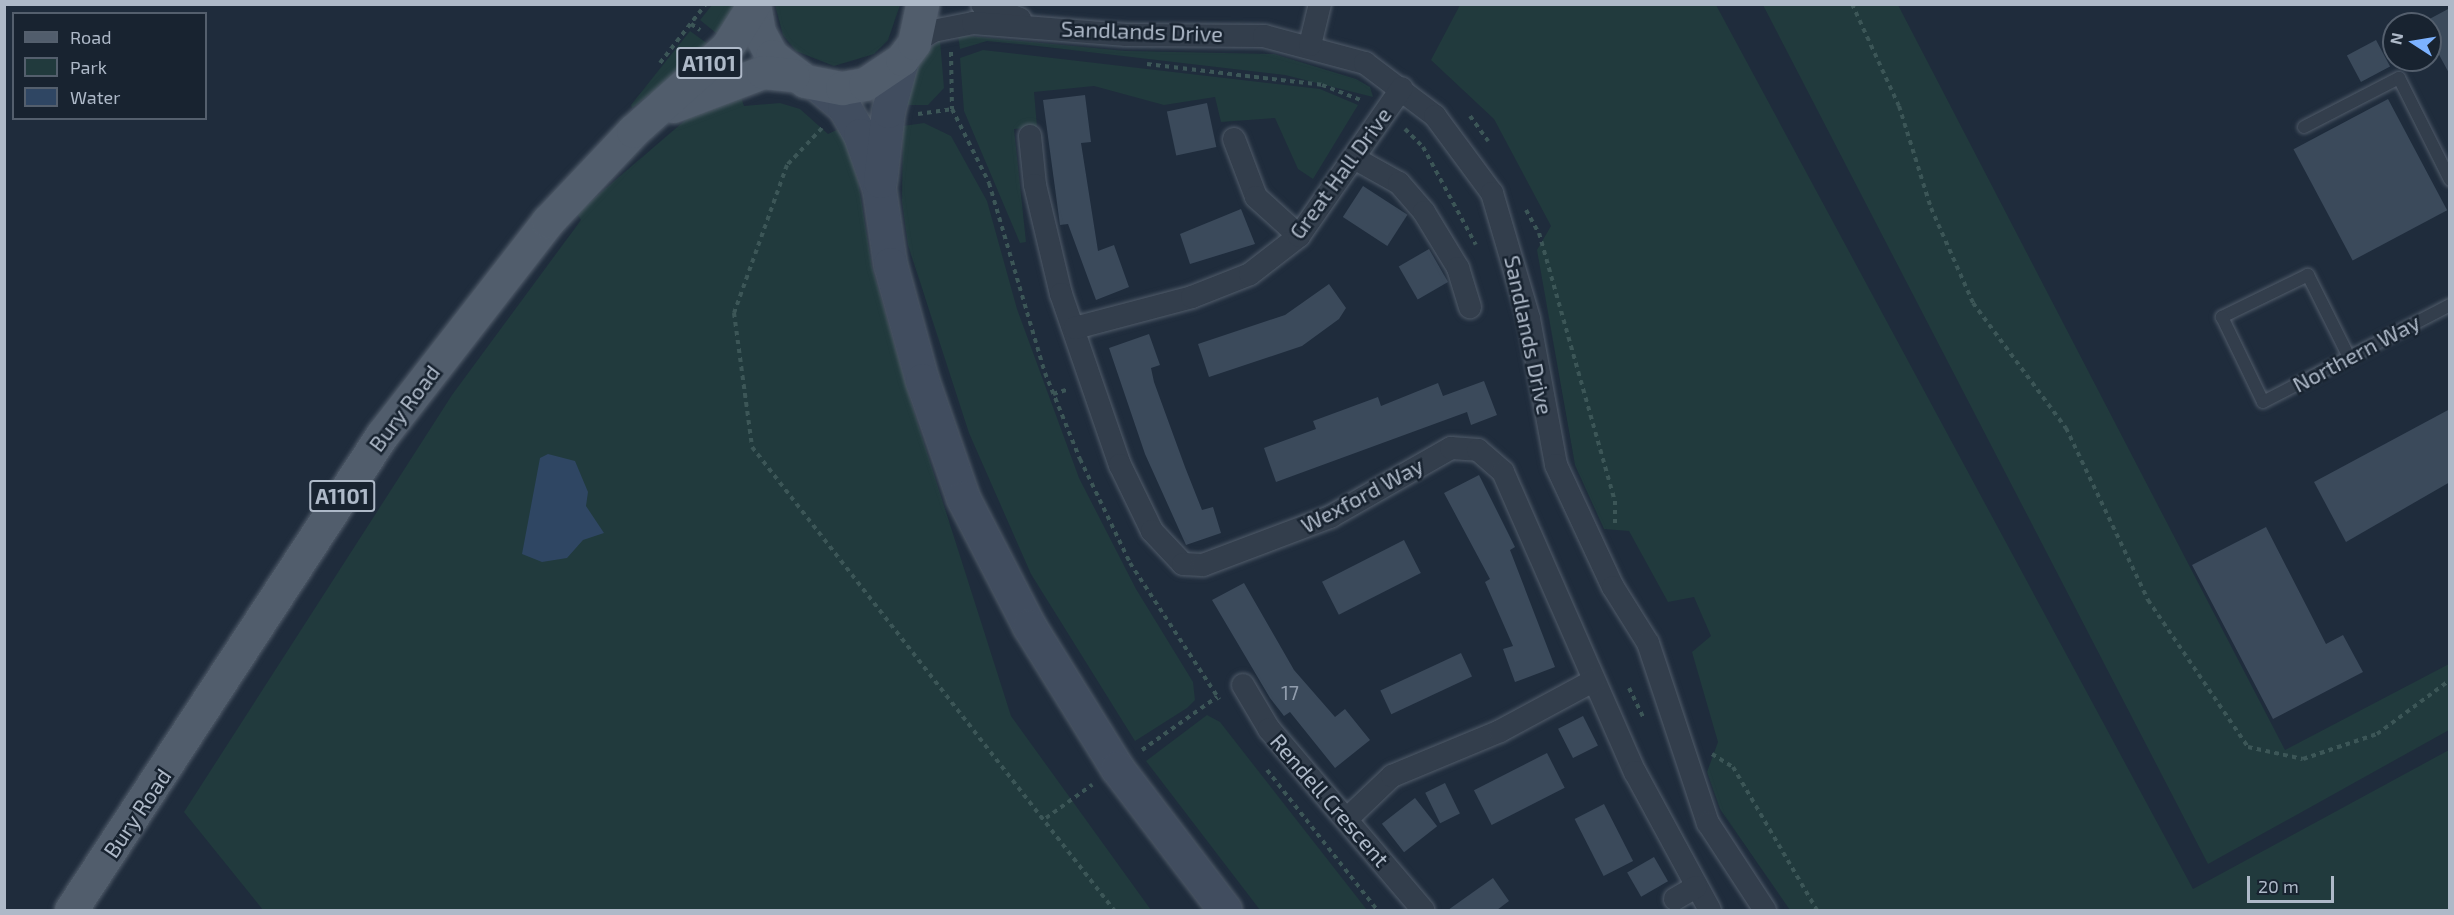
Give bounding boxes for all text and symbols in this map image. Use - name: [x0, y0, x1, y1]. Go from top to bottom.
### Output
- legend: [12, 12, 207, 120]
- north arrow: [2382, 12, 2442, 72]
- street label: Sandlands Drive: [1061, 15, 1223, 47]
- text: Road: [70, 26, 111, 48]
- text: N: [2385, 31, 2406, 46]
- road number: A1101: [676, 45, 742, 81]
- text: Park: [70, 56, 107, 78]
- text: Water: [70, 86, 120, 108]
- street label: Great Hall Drive: [1283, 102, 1397, 244]
- street label: Sandlands Drive: [1499, 253, 1559, 417]
- street label: Northern Way: [2288, 308, 2424, 398]
- street label: Bury Road: [363, 359, 445, 457]
- street label: Wexford Way: [1296, 452, 1428, 538]
- road number: A1101: [309, 478, 375, 514]
- house number: 17: [1281, 680, 1299, 704]
- street label: Rendell Crescent: [1265, 728, 1395, 872]
- street label: Bury Road: [97, 763, 177, 863]
- scale bar: [2250, 864, 2337, 902]
- text: 20 m: [2258, 875, 2299, 897]

